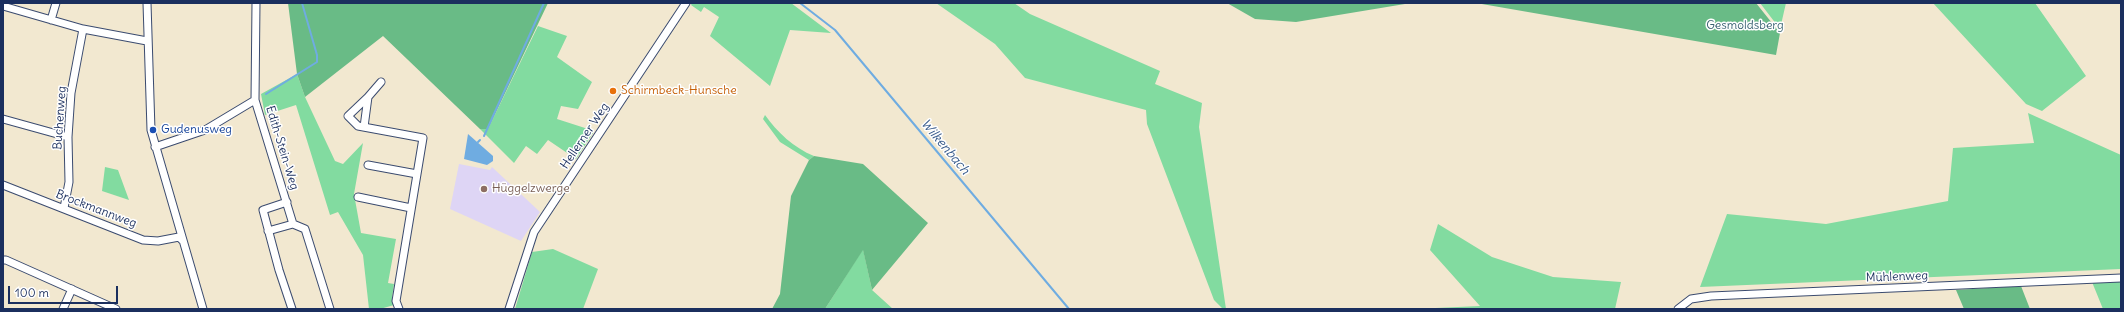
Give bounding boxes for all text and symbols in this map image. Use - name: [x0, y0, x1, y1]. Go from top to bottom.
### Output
- park label: Gesmoldsberg: [1706, 19, 1784, 33]
- place label: Schirmbeck-Hunsche: [621, 84, 737, 98]
- street label: Buchenweg: [51, 86, 69, 150]
- marker: Schirmbeck-Hunsche: [608, 86, 618, 96]
- street label: Hellerner Weg: [558, 100, 612, 172]
- street label: Edith-Stein-Weg: [262, 104, 302, 192]
- water label: Wilkenbach: [917, 116, 973, 178]
- place label: Gudenusweg: [161, 123, 232, 137]
- marker: Gudenusweg: [148, 125, 158, 135]
- place label: Hüggelzwerge: [492, 182, 570, 196]
- marker: Hüggelzwerge: [479, 184, 489, 194]
- street label: Brockmannweg: [54, 187, 138, 231]
- street label: Mühlenweg: [1866, 269, 1928, 285]
- scale bar: [10, 278, 120, 304]
- text: 100 m: [15, 285, 49, 300]

